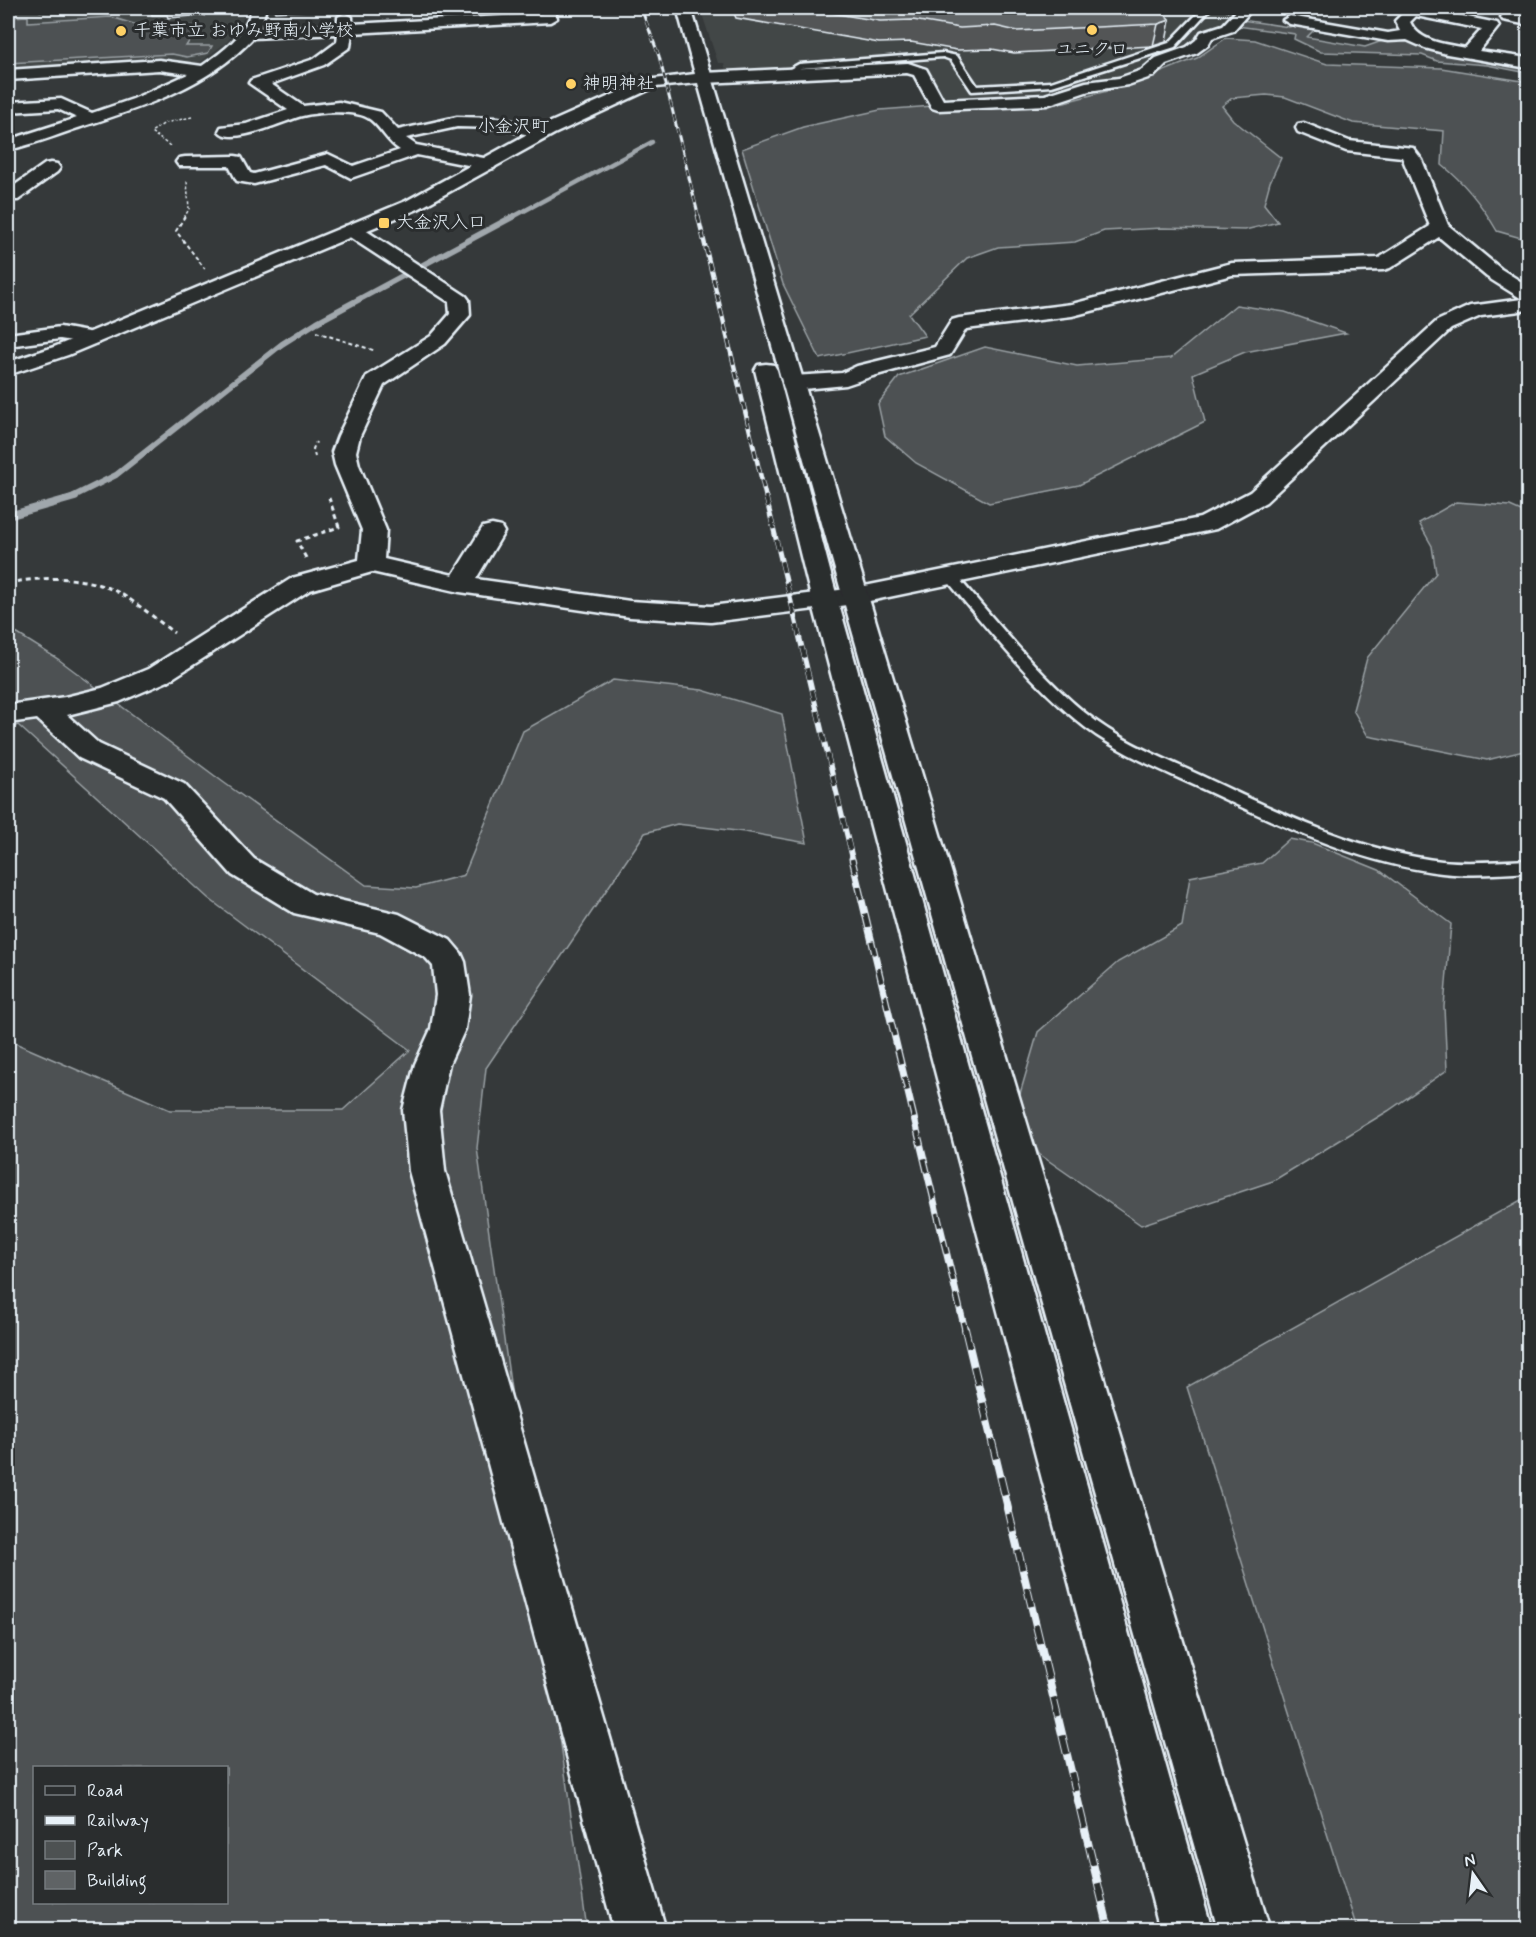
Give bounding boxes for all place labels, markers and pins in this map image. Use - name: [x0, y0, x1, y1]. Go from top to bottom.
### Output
- place label: 千葉市立 おゆみ野南小学校: [133, 19, 354, 43]
- marker: ユニクロ: [1085, 23, 1099, 37]
- marker: 千葉市立 おゆみ野南小学校: [114, 24, 128, 38]
- place label: ユニクロ: [1056, 38, 1128, 62]
- place label: 神明神社: [583, 72, 655, 96]
- marker: 神明神社: [564, 77, 578, 91]
- place label: 大金沢入口: [396, 211, 486, 235]
- marker: 大金沢入口: [377, 216, 391, 230]

